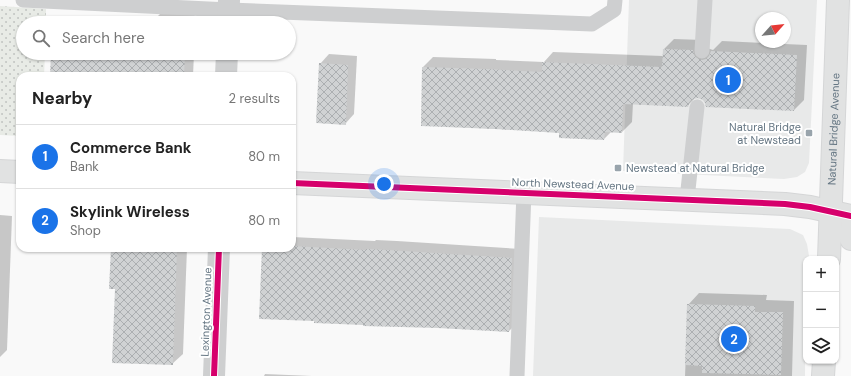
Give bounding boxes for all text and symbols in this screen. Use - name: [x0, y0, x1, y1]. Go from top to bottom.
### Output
- north arrow: [755, 12, 791, 48]
- search box: [16, 16, 296, 60]
- icon: search: [30, 27, 52, 49]
- text: Search here: [62, 28, 145, 48]
- pin: 1: [715, 65, 741, 95]
- street label: Natural Bridge Avenue: [825, 73, 842, 185]
- text: Nearby: [32, 87, 92, 109]
- text: 2 results: [229, 90, 280, 107]
- place label: Natural Bridge at Newstead: [729, 120, 801, 147]
- marker: Natural Bridge at Newstead: [804, 128, 814, 138]
- text: Commerce Bank: [70, 138, 191, 158]
- text: 1: [43, 148, 47, 165]
- text: 80 m: [248, 148, 280, 165]
- text: Bank: [70, 158, 99, 175]
- place label: Newstead at Natural Bridge: [626, 161, 764, 175]
- marker: Newstead at Natural Bridge: [613, 163, 623, 173]
- your location: [374, 174, 394, 194]
- street label: North Newstead Avenue: [511, 175, 635, 193]
- text: Skylink Wireless: [70, 202, 190, 222]
- text: 2: [41, 212, 49, 229]
- text: 80 m: [248, 212, 280, 229]
- text: Shop: [70, 222, 101, 239]
- map controls: [803, 256, 839, 364]
- button: +: [803, 256, 839, 292]
- street label: Lexington Avenue: [197, 267, 215, 357]
- button: −: [803, 292, 839, 328]
- pin: 2: [721, 324, 747, 354]
- button: layers: [803, 328, 839, 364]

